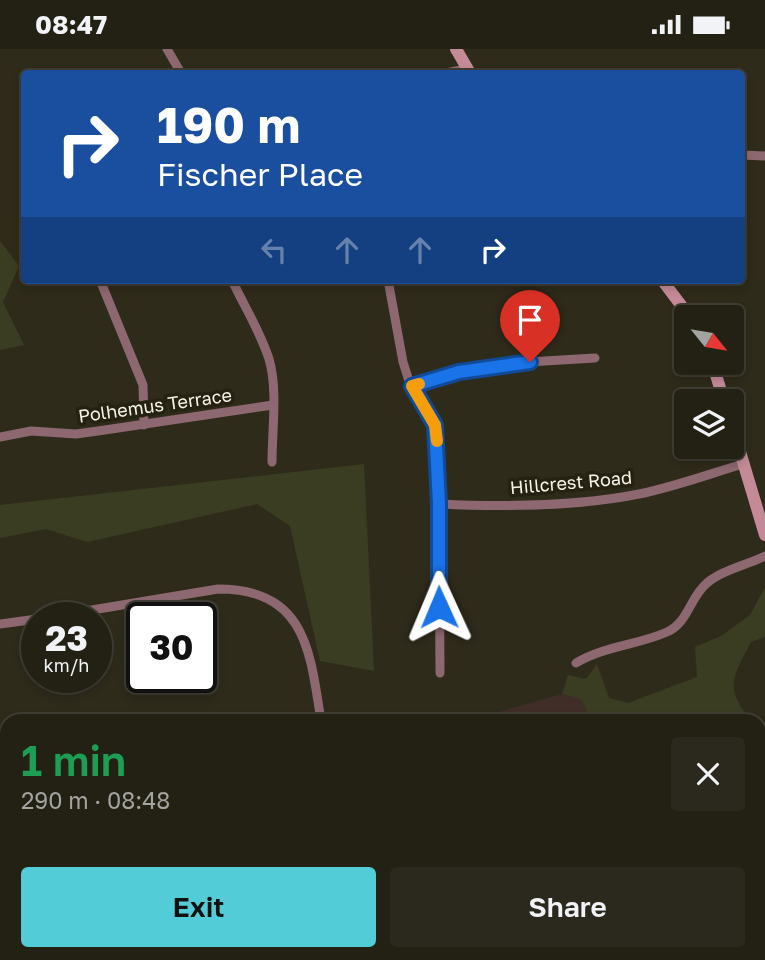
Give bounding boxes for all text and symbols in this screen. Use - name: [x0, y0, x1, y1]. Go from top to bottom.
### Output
- text: 08:47: [35, 9, 107, 40]
- text: 190 m: [157, 95, 300, 154]
- icon: right: [42, 98, 133, 189]
- text: Fischer Place: [157, 155, 363, 193]
- icon: left: [255, 231, 293, 269]
- icon: ahead: [328, 231, 366, 269]
- icon: ahead: [401, 231, 439, 269]
- icon: right: [474, 231, 512, 269]
- pin: [500, 290, 560, 362]
- icon: arrive: [511, 301, 549, 339]
- north arrow: [674, 305, 744, 375]
- map controls: [674, 305, 744, 459]
- street label: Polhemus Terrace: [77, 383, 233, 427]
- button: layers: [674, 389, 744, 459]
- street label: Hillcrest Road: [509, 466, 633, 498]
- position arrow: [402, 570, 476, 644]
- speed limit sign: 30: [126, 602, 217, 693]
- text: 23: [45, 617, 88, 659]
- text: km/h: [44, 654, 89, 676]
- text: 1 min: [21, 735, 126, 785]
- button: close: [671, 737, 745, 811]
- text: 290 m · 08:48: [21, 786, 170, 814]
- button: Exit: [21, 867, 376, 947]
- button: Share: [390, 867, 745, 947]

